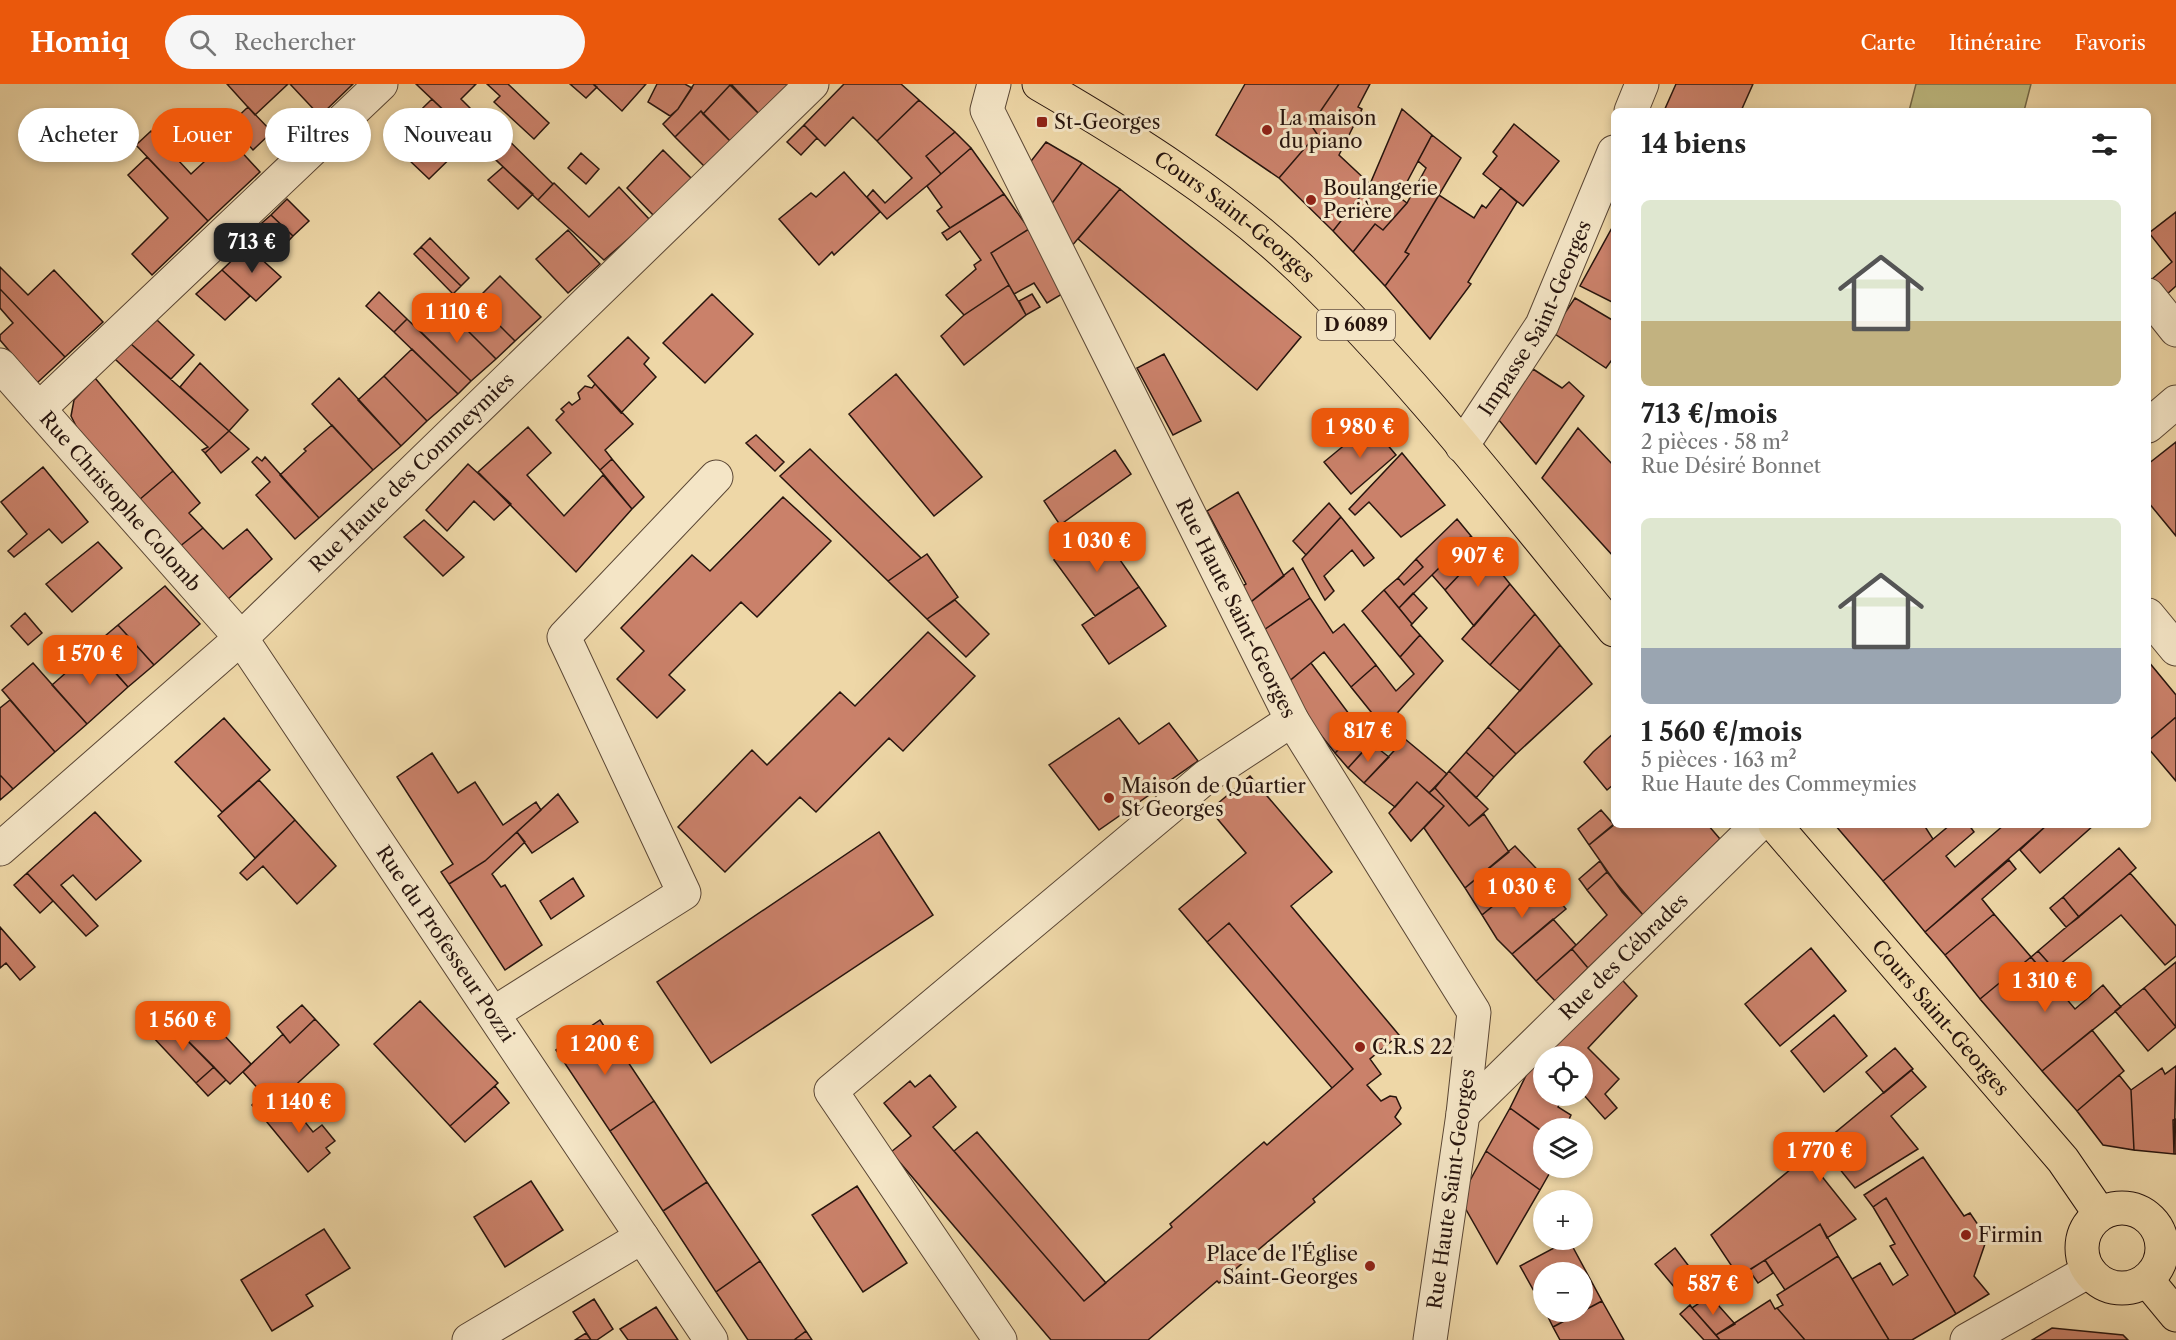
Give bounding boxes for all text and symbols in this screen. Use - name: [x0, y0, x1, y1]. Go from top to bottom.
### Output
- search box: [165, 15, 585, 69]
- text: Homiq: [30, 25, 129, 59]
- icon: search: [186, 26, 219, 59]
- text: Rechercher: [234, 29, 356, 56]
- text: Carte: [1860, 30, 1916, 55]
- text: Itinéraire: [1949, 30, 2042, 55]
- text: Favoris: [2075, 30, 2146, 55]
- place label: La maison du piano: [1279, 106, 1377, 153]
- chip: Acheter: [18, 108, 139, 162]
- chip: Louer: [151, 108, 253, 162]
- chip: Filtres: [265, 108, 371, 162]
- chip: Nouveau: [383, 108, 513, 162]
- place label: St-Georges: [1054, 110, 1160, 134]
- marker: St-Georges: [1035, 115, 1049, 129]
- marker: La maison du piano: [1260, 123, 1274, 137]
- text: 14 biens: [1641, 128, 1746, 160]
- icon: filters: [2088, 128, 2121, 161]
- street label: Cours Saint-Georges: [1150, 146, 1320, 288]
- place label: Boulangerie Perière: [1323, 176, 1438, 223]
- marker: Boulangerie Perière: [1304, 193, 1318, 207]
- street label: Impasse Saint-Georges: [1473, 217, 1596, 420]
- pin: 713 €: [210, 223, 294, 274]
- text: 713 €: [228, 230, 276, 254]
- icon: home: [1827, 239, 1935, 347]
- pin: 1 110 €: [402, 293, 512, 344]
- text: 1 110 €: [426, 300, 488, 324]
- road number: D 6089: [1317, 310, 1395, 340]
- street label: Rue Haute des Commeymies: [304, 368, 519, 577]
- text: 713 €/mois: [1641, 398, 1778, 430]
- street label: Rue Christophe Colomb: [35, 407, 206, 596]
- pin: 1 980 €: [1305, 408, 1415, 459]
- text: 1 980 €: [1326, 415, 1394, 439]
- text: 2 pièces · 58 m²: [1641, 430, 1789, 454]
- text: Rue Désiré Bonnet: [1641, 454, 1821, 478]
- street label: Rue Haute Saint-Georges: [1171, 494, 1301, 722]
- pin: 1 030 €: [1042, 522, 1152, 573]
- text: 1 030 €: [1063, 529, 1131, 553]
- pin: 907 €: [1436, 537, 1520, 588]
- text: 907 €: [1452, 544, 1504, 568]
- icon: home: [1827, 557, 1935, 665]
- pin: 1 570 €: [35, 635, 145, 686]
- text: 1 570 €: [57, 642, 123, 666]
- pin: 817 €: [1326, 712, 1410, 763]
- text: 1 560 €/mois: [1641, 716, 1802, 748]
- text: 817 €: [1343, 719, 1393, 743]
- text: 5 pièces · 163 m²: [1641, 748, 1797, 772]
- text: Rue Haute des Commeymies: [1641, 772, 1917, 796]
- place label: Maison de Quartier St Georges: [1121, 774, 1306, 821]
- marker: Maison de Quartier St Georges: [1102, 791, 1116, 805]
- street label: Rue du Professeur Pozzi: [371, 841, 520, 1046]
- pin: 1 030 €: [1467, 868, 1577, 919]
- text: 1 030 €: [1488, 875, 1556, 899]
- street label: Rue des Cébrades: [1554, 888, 1693, 1025]
- street label: Cours Saint-Georges: [1867, 935, 2014, 1101]
- pin: 1 310 €: [1990, 962, 2100, 1013]
- text: 1 310 €: [2013, 969, 2077, 993]
- pin: 1 560 €: [128, 1001, 238, 1052]
- text: 1 560 €: [149, 1008, 217, 1032]
- pin: 1 200 €: [550, 1025, 660, 1076]
- text: 1 200 €: [570, 1032, 640, 1056]
- place label: C.R.S 22: [1372, 1035, 1453, 1059]
- marker: C.R.S 22: [1353, 1040, 1367, 1054]
- map controls: [1533, 1046, 1593, 1322]
- button: locate: [1533, 1046, 1593, 1106]
- street label: Rue Haute Saint-Georges: [1422, 1067, 1480, 1311]
- pin: 1 140 €: [244, 1083, 354, 1134]
- text: 1 140 €: [266, 1090, 332, 1114]
- button: layers: [1533, 1118, 1593, 1178]
- pin: 1 770 €: [1765, 1132, 1875, 1183]
- text: 1 770 €: [1787, 1139, 1853, 1163]
- button: +: [1533, 1190, 1593, 1250]
- place label: Firmin: [1978, 1223, 2043, 1247]
- marker: Firmin: [1959, 1228, 1973, 1242]
- place label: Place de l'Église Saint-Georges: [1206, 1241, 1358, 1289]
- marker: Place de l'Église Saint-Georges: [1363, 1259, 1377, 1273]
- button: −: [1533, 1262, 1593, 1322]
- pin: 587 €: [1671, 1265, 1755, 1316]
- text: 587 €: [1687, 1272, 1739, 1296]

